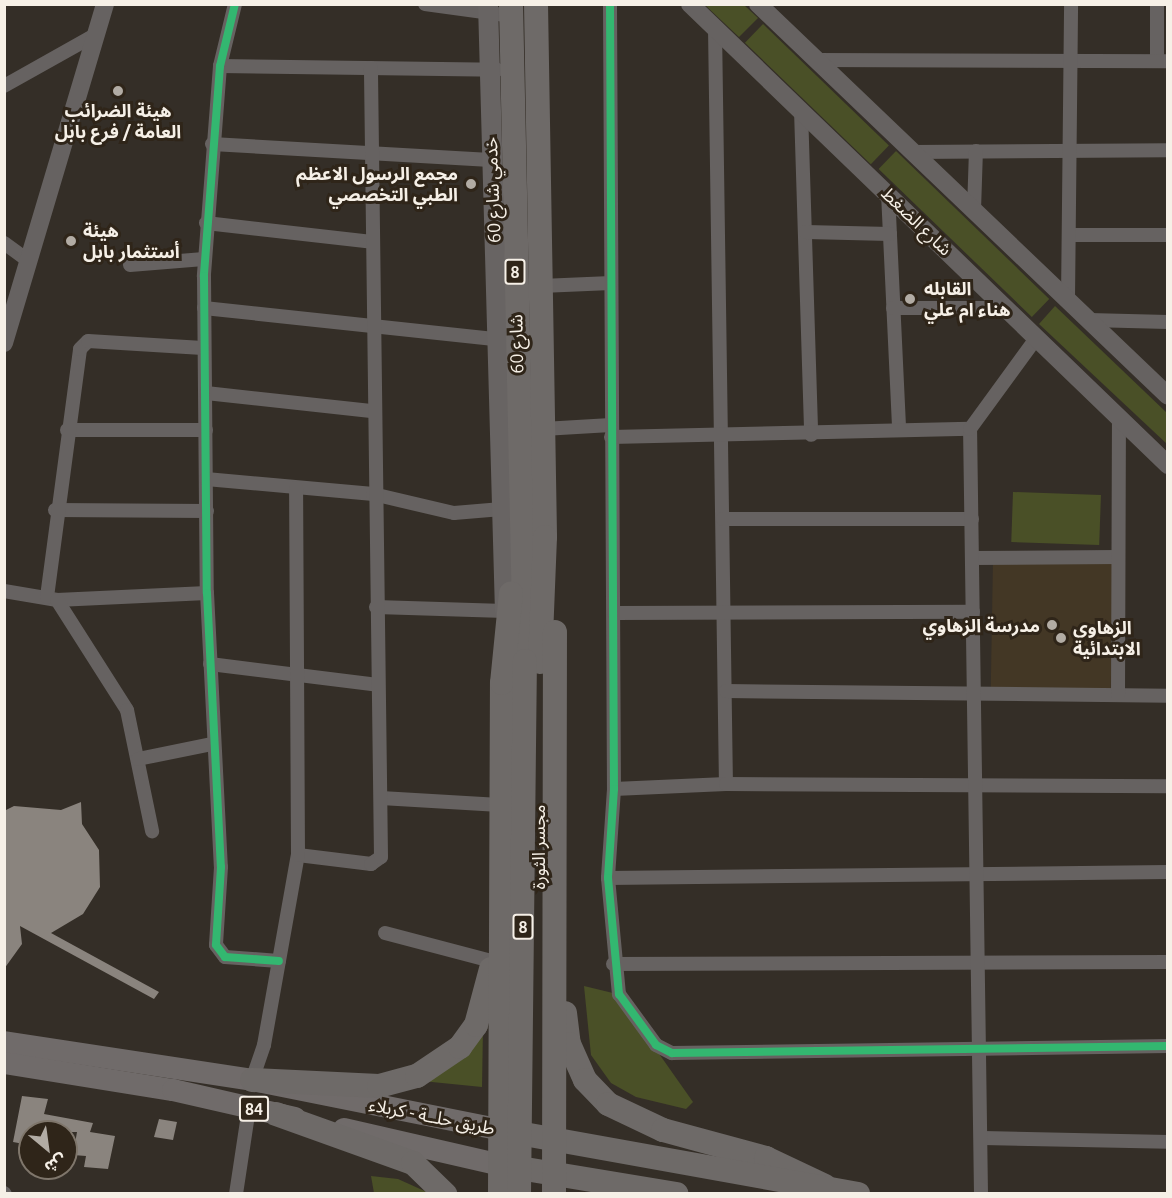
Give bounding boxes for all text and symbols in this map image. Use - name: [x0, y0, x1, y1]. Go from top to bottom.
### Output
- marker: هيئة الضرائب العامة / فرع بابل: [111, 84, 125, 98]
- place label: هيئة الضرائب العامة / فرع بابل: [55, 100, 181, 142]
- street label: خدمي شارع 60: [479, 136, 505, 244]
- place label: مجمع الرسول الاعظم الطبي التخصصي: [296, 163, 458, 206]
- marker: مجمع الرسول الاعظم الطبي التخصصي: [462, 175, 480, 193]
- street label: شارع الضغط: [877, 182, 957, 260]
- place label: هيئة أستثمار بابل: [83, 220, 180, 262]
- marker: هيئة أستثمار بابل: [64, 234, 78, 248]
- road number: 8: [503, 259, 527, 285]
- place label: القابله هناء ام علي: [924, 278, 1011, 320]
- marker: القابله هناء ام علي: [901, 290, 919, 308]
- street label: شارع 60: [505, 314, 527, 374]
- place label: مدرسة الزهاوي: [922, 614, 1040, 636]
- place label: الزهاوي الابتدائية: [1073, 617, 1141, 660]
- marker: مدرسة الزهاوي: [1045, 618, 1059, 632]
- marker: الزهاوي الابتدائية: [1054, 631, 1068, 645]
- street label: مجسر الثورة: [527, 805, 549, 889]
- road number: 8: [511, 914, 535, 940]
- street label: طريق حلــة - كربلاء: [367, 1093, 497, 1139]
- road number: 84: [238, 1096, 270, 1122]
- north arrow: [18, 1120, 78, 1180]
- text: ش: [42, 1151, 70, 1177]

